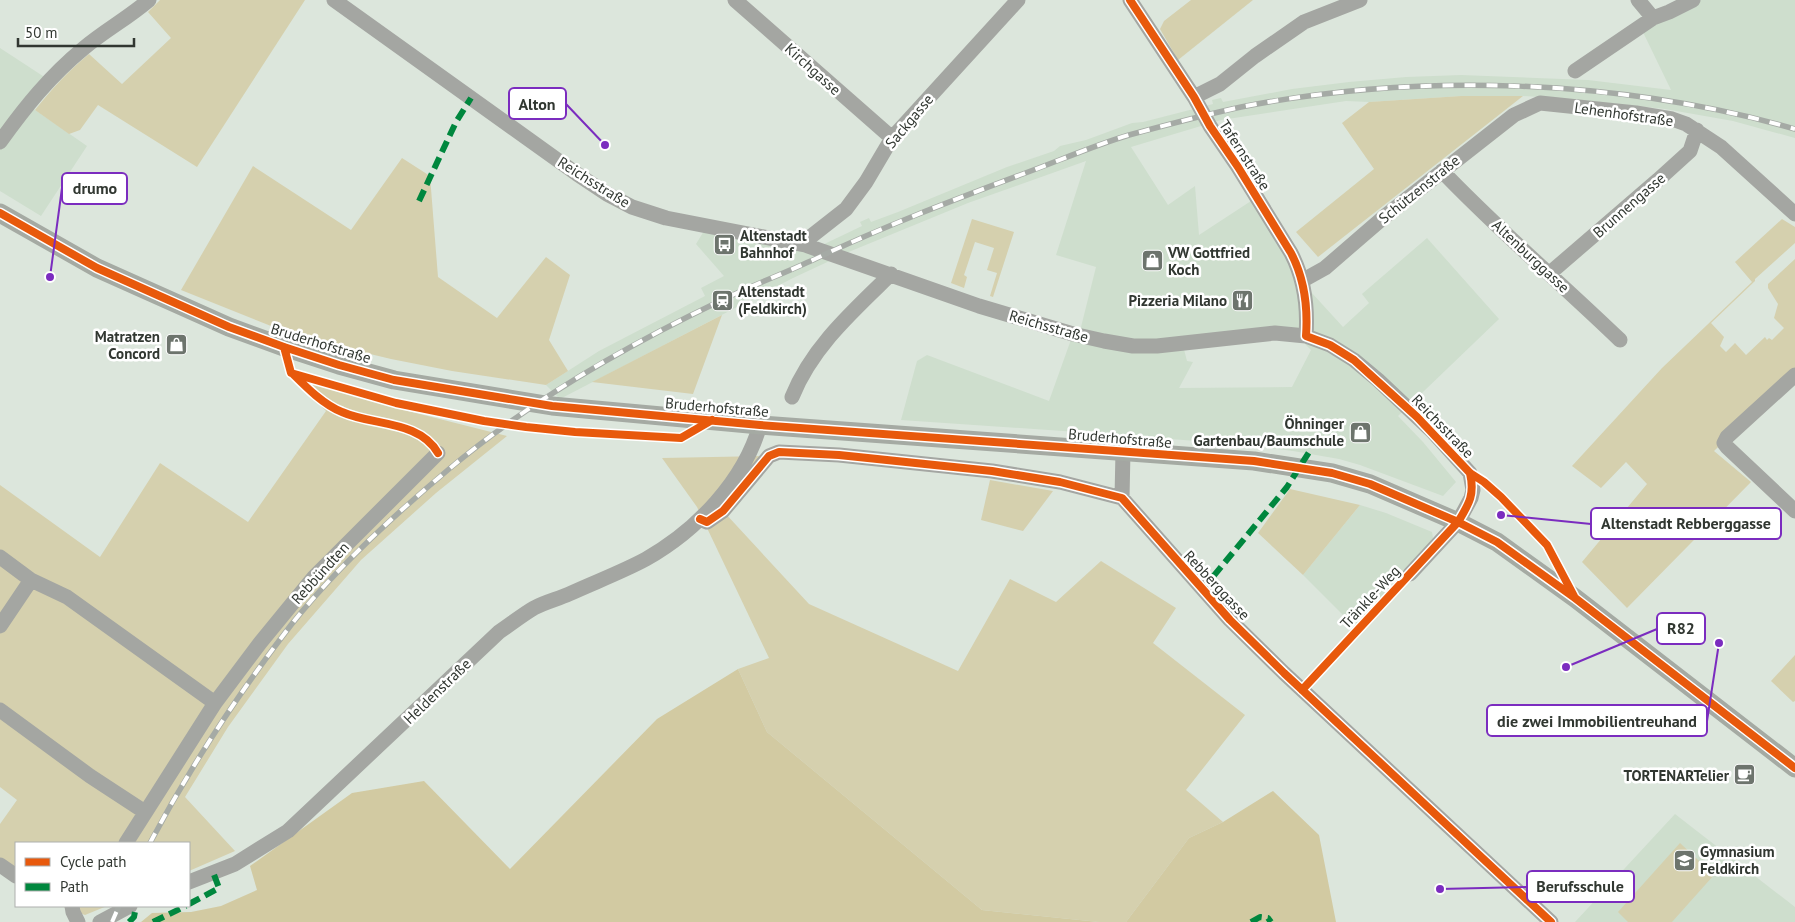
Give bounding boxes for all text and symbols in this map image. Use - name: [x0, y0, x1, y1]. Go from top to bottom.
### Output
- scale bar: [18, 15, 134, 47]
- text: 50 m: [25, 23, 58, 42]
- street label: Kirchgasse: [781, 39, 845, 99]
- callout: Alton: [509, 88, 566, 119]
- street label: Sackgasse: [881, 90, 937, 152]
- text: Alton: [518, 94, 556, 114]
- street label: Lehenhofstraße: [1573, 98, 1675, 130]
- street label: Tafernstraße: [1215, 116, 1275, 194]
- street label: Schützenstraße: [1375, 151, 1463, 227]
- street label: Reichsstraße: [554, 152, 634, 212]
- street label: Brunnengasse: [1589, 168, 1669, 242]
- callout: drumo: [62, 173, 127, 204]
- text: drumo: [73, 178, 118, 198]
- street label: Altenburggasse: [1488, 215, 1574, 297]
- place label: Altenstadt Bahnhof: [740, 226, 808, 262]
- bus stop icon: Altenstadt Bahnhof: [712, 232, 736, 256]
- place label: VW Gottfried Koch: [1167, 243, 1250, 279]
- shop icon: VW Gottfried Koch: [1140, 249, 1164, 273]
- place label: Altenstadt (Feldkirch): [738, 282, 807, 318]
- station icon: Altenstadt (Feldkirch): [710, 288, 734, 312]
- restaurant icon: Pizzeria Milano: [1231, 288, 1255, 312]
- place label: Pizzeria Milano: [1128, 291, 1227, 310]
- street label: Reichsstraße: [1007, 306, 1091, 346]
- street label: Bruderhofstraße: [268, 319, 374, 367]
- place label: Matratzen Concord: [95, 327, 160, 363]
- shop icon: Matratzen Concord: [164, 333, 188, 357]
- street label: Reichsstraße: [1408, 390, 1478, 462]
- street label: Bruderhofstraße: [664, 393, 770, 421]
- place label: Öhninger Gartenbau/Baumschule: [1194, 414, 1345, 450]
- shop icon: Öhninger Gartenbau/Baumschule: [1348, 420, 1372, 444]
- street label: Bruderhofstraße: [1067, 424, 1173, 452]
- callout: Altenstadt Rebberggasse: [1591, 508, 1781, 539]
- text: Altenstadt Rebberggasse: [1601, 513, 1771, 533]
- street label: Rebbündten: [287, 538, 353, 608]
- street label: Rebberggasse: [1180, 546, 1254, 624]
- street label: Tränkle-Weg: [1336, 561, 1404, 633]
- callout: R82: [1657, 613, 1705, 644]
- text: R82: [1667, 618, 1695, 638]
- street label: Heldenstraße: [399, 654, 475, 728]
- callout: die zwei Immobilientreuhand: [1487, 705, 1707, 736]
- text: die zwei Immobilientreuhand: [1497, 711, 1697, 731]
- cafe icon: TORTENARTelier: [1733, 763, 1757, 787]
- place label: TORTENARTelier: [1624, 766, 1730, 785]
- legend: [15, 842, 190, 907]
- place label: Gymnasium Feldkirch: [1700, 842, 1775, 878]
- school or university icon: Gymnasium Feldkirch: [1672, 848, 1696, 872]
- text: Cycle path: [60, 852, 126, 871]
- callout: Berufsschule: [1527, 871, 1634, 902]
- text: Berufsschule: [1536, 876, 1624, 896]
- text: Path: [60, 877, 89, 896]

